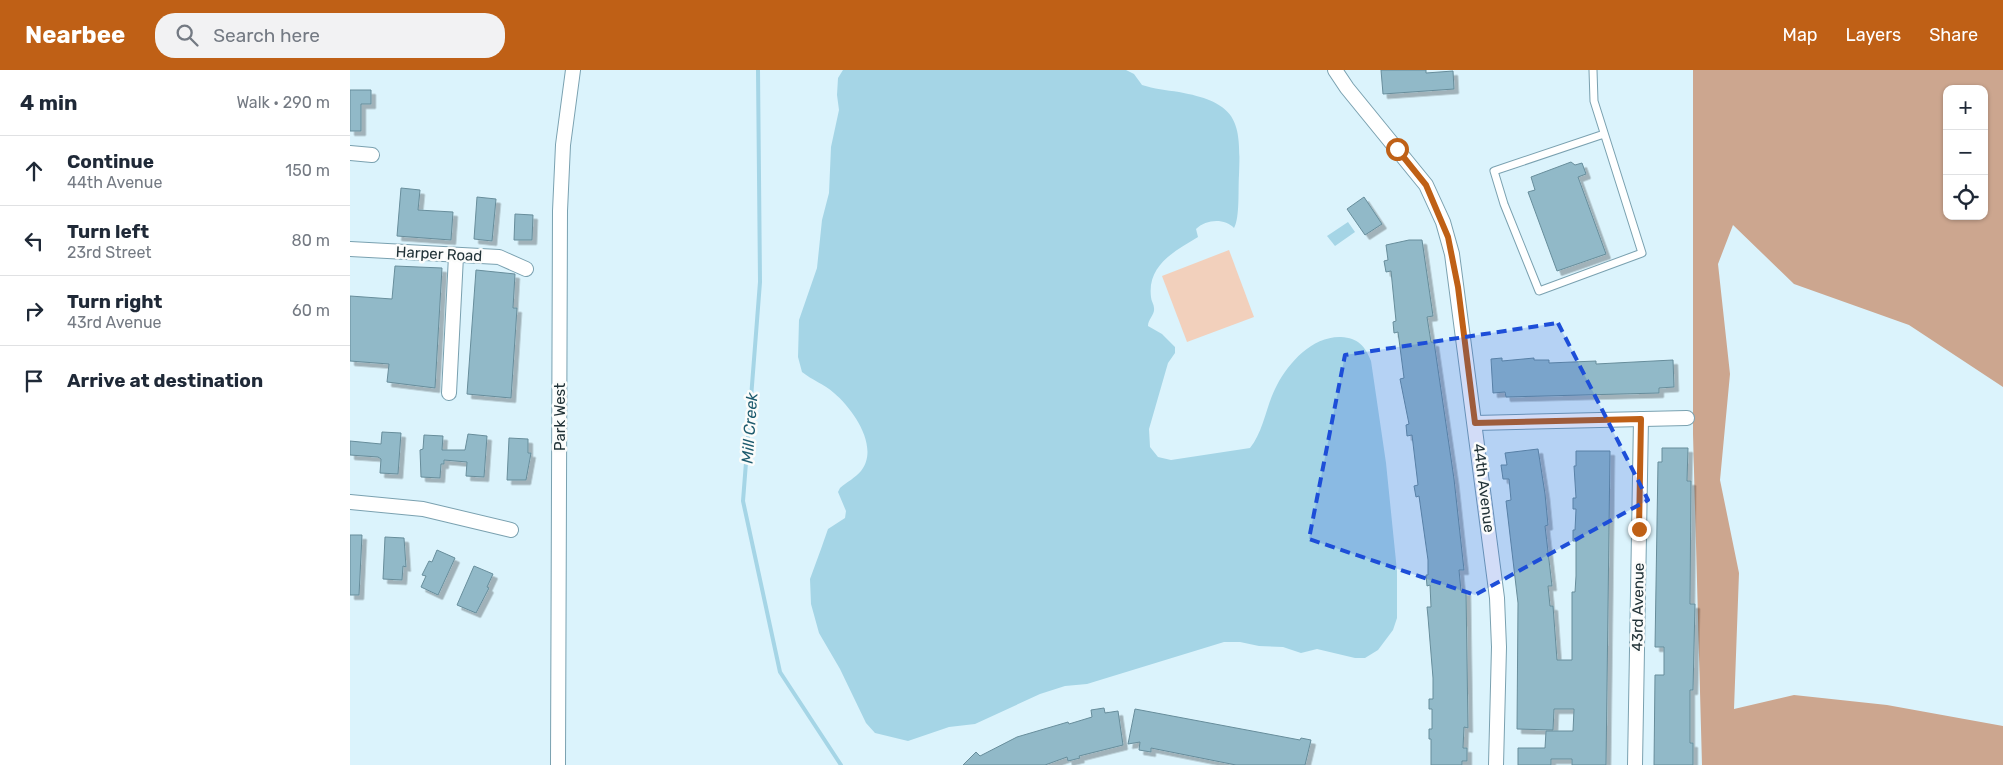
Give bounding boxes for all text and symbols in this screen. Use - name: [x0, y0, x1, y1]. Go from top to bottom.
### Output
- search box: [155, 13, 505, 58]
- text: Nearbee: [25, 21, 125, 49]
- icon: search: [173, 21, 201, 49]
- text: Search here: [213, 24, 320, 47]
- text: Map: [1783, 24, 1818, 46]
- text: Layers: [1846, 24, 1901, 46]
- text: Share: [1929, 24, 1978, 46]
- map controls: [1943, 85, 1988, 220]
- button: +: [1943, 85, 1988, 130]
- text: 4 min: [20, 90, 78, 115]
- text: Walk · 290 m: [236, 93, 330, 112]
- button: −: [1943, 130, 1988, 175]
- route start: [1386, 138, 1409, 161]
- text: Continue: [67, 150, 154, 173]
- icon: ahead: [20, 157, 48, 185]
- text: 150 m: [285, 161, 330, 180]
- text: 44th Avenue: [67, 173, 162, 192]
- button: locate: [1943, 175, 1988, 220]
- text: Turn left: [67, 220, 149, 243]
- icon: left: [20, 227, 48, 255]
- text: 80 m: [292, 231, 330, 250]
- text: 23rd Street: [67, 243, 152, 262]
- street label: Harper Road: [395, 243, 483, 265]
- text: Turn right: [67, 290, 162, 313]
- icon: right: [20, 297, 48, 325]
- text: 60 m: [292, 301, 330, 320]
- text: 43rd Avenue: [67, 313, 162, 332]
- icon: arrive: [20, 367, 48, 395]
- text: Arrive at destination: [67, 369, 263, 392]
- street label: Park West: [551, 383, 569, 451]
- water label: Mill Creek: [738, 391, 762, 464]
- street label: 44th Avenue: [1470, 443, 1498, 533]
- route end: [1628, 518, 1651, 541]
- street label: 43rd Avenue: [1628, 563, 1648, 651]

